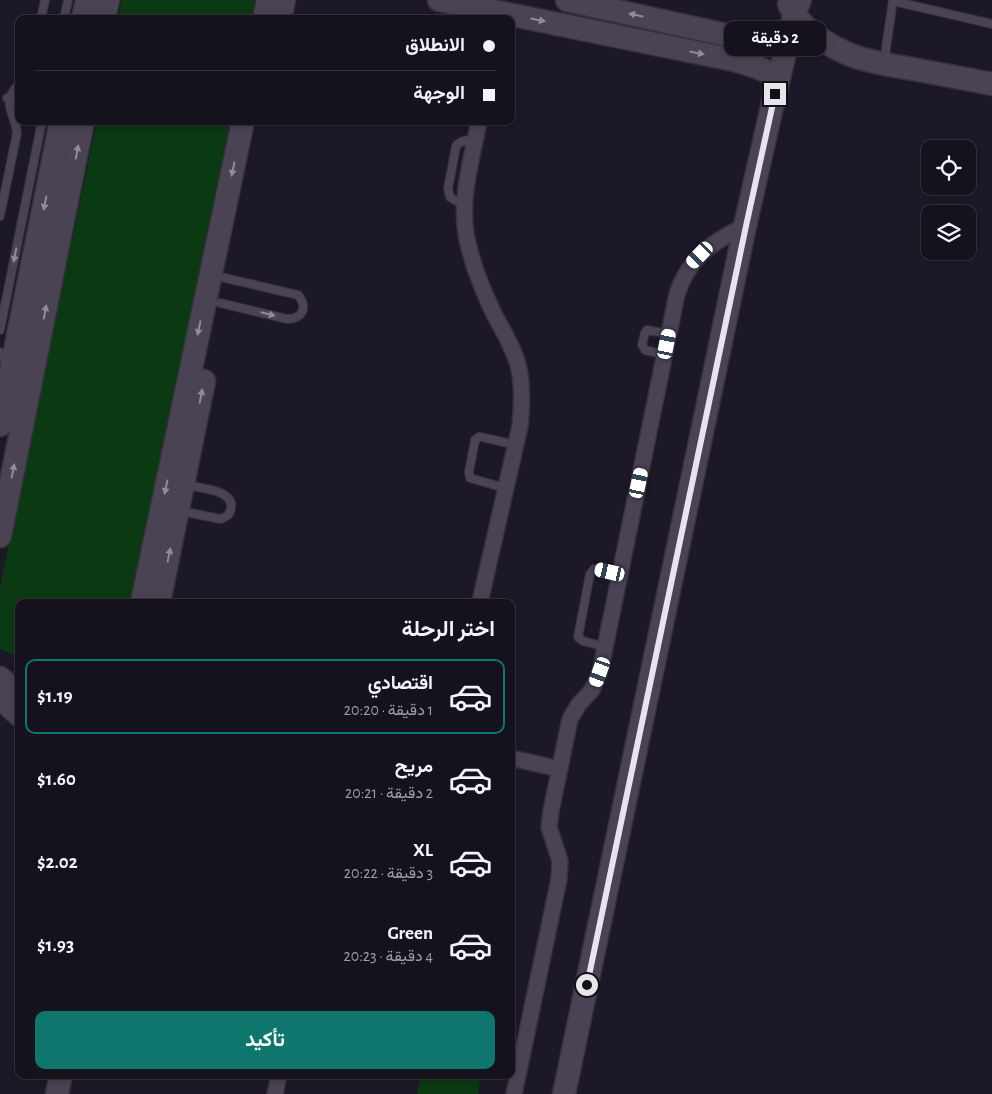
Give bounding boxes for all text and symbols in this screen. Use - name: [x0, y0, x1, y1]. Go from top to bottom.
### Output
- one-way arrow: [629, 11, 644, 19]
- one-way arrow: [530, 17, 546, 25]
- callout: 2 دقيقة: [724, 22, 826, 56]
- text: 2 دقيقة: [751, 30, 799, 46]
- text: الانطلاق: [405, 36, 465, 55]
- one-way arrow: [689, 49, 705, 57]
- route end: [764, 83, 786, 105]
- text: الوجهة: [413, 84, 465, 103]
- map controls: [921, 140, 976, 260]
- button: locate: [921, 140, 976, 195]
- one-way arrow: [73, 145, 81, 160]
- one-way arrow: [228, 161, 236, 177]
- one-way arrow: [41, 196, 49, 211]
- button: layers: [921, 205, 976, 260]
- car: [684, 239, 715, 271]
- one-way arrow: [11, 247, 19, 263]
- one-way arrow: [41, 304, 49, 319]
- one-way arrow: [260, 310, 275, 318]
- one-way arrow: [195, 320, 203, 336]
- car: [656, 328, 677, 360]
- one-way arrow: [198, 387, 206, 403]
- one-way arrow: [9, 463, 17, 479]
- car: [628, 467, 649, 499]
- one-way arrow: [162, 480, 170, 495]
- one-way arrow: [165, 547, 173, 562]
- car: [593, 561, 626, 583]
- text: اختر الرحلة: [401, 618, 495, 640]
- car: [587, 655, 612, 689]
- text: اقتصادي: [368, 674, 433, 693]
- icon: car: [448, 674, 493, 719]
- text: $1.19: [37, 687, 73, 706]
- text: 1 دقيقة · 20:20: [344, 702, 433, 718]
- text: مريح: [395, 757, 433, 776]
- icon: car: [448, 757, 493, 802]
- text: $1.60: [37, 770, 76, 789]
- text: 2 دقيقة · 20:21: [345, 785, 433, 801]
- icon: car: [448, 840, 493, 885]
- text: XL: [413, 841, 433, 860]
- text: $2.02: [37, 853, 78, 872]
- text: 3 دقيقة · 20:22: [344, 865, 433, 881]
- icon: car: [448, 923, 493, 968]
- text: Green: [387, 924, 433, 943]
- text: $1.93: [37, 936, 74, 955]
- text: 4 دقيقة · 20:23: [343, 948, 433, 964]
- route start: [576, 974, 598, 996]
- button: تأكيد: [35, 1011, 495, 1069]

